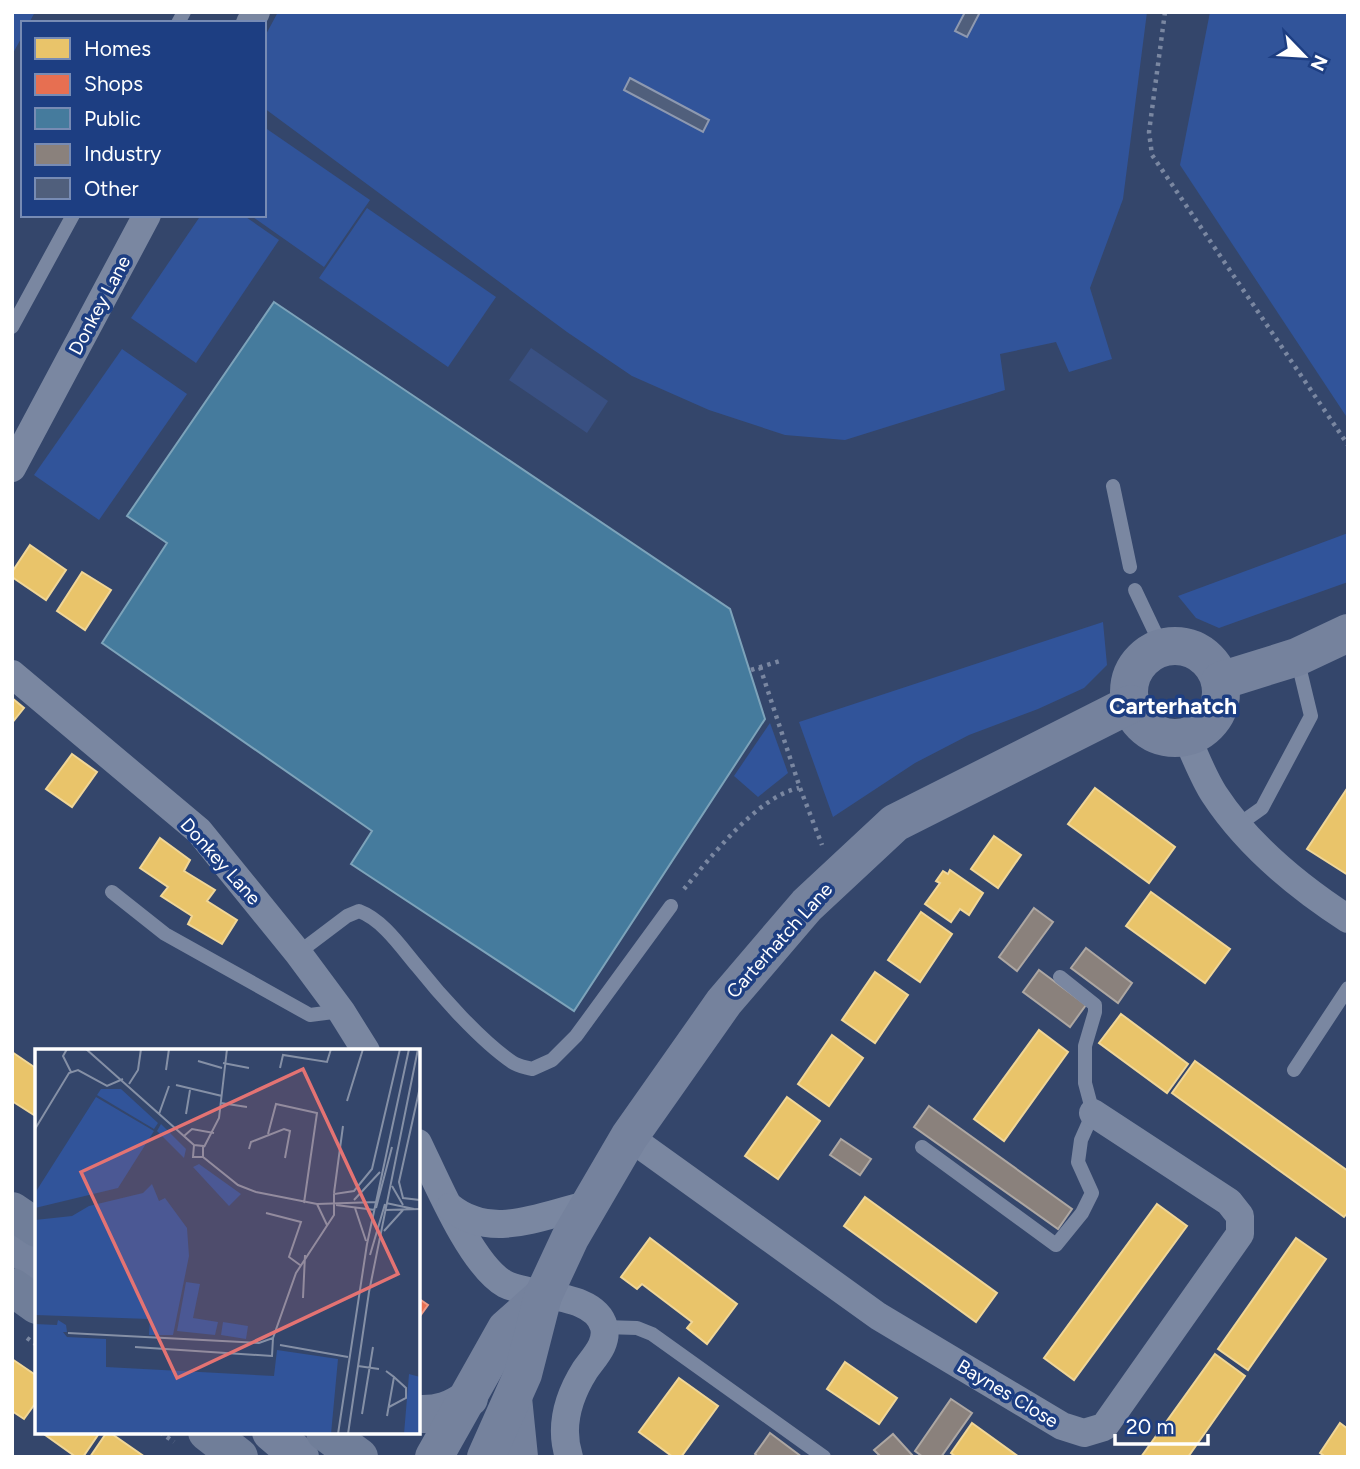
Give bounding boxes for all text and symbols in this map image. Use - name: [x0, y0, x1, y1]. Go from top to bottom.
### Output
- legend: [21, 21, 266, 217]
- north arrow: [1269, 21, 1339, 91]
- text: Homes: [84, 36, 151, 61]
- text: N: [1305, 51, 1332, 74]
- text: Shops: [84, 71, 143, 96]
- text: Public: [84, 106, 141, 131]
- text: Industry: [84, 141, 161, 166]
- text: Other: [84, 176, 139, 201]
- street label: Donkey Lane: [64, 252, 135, 359]
- district label: Carterhatch: [1109, 692, 1237, 720]
- street label: Donkey Lane: [176, 813, 266, 910]
- street label: Carterhatch Lane: [722, 878, 837, 1003]
- inset map: [35, 1049, 420, 1434]
- street label: Baynes Close: [953, 1354, 1062, 1433]
- scale bar: [1115, 1402, 1208, 1446]
- text: 20 m: [1126, 1414, 1174, 1439]

